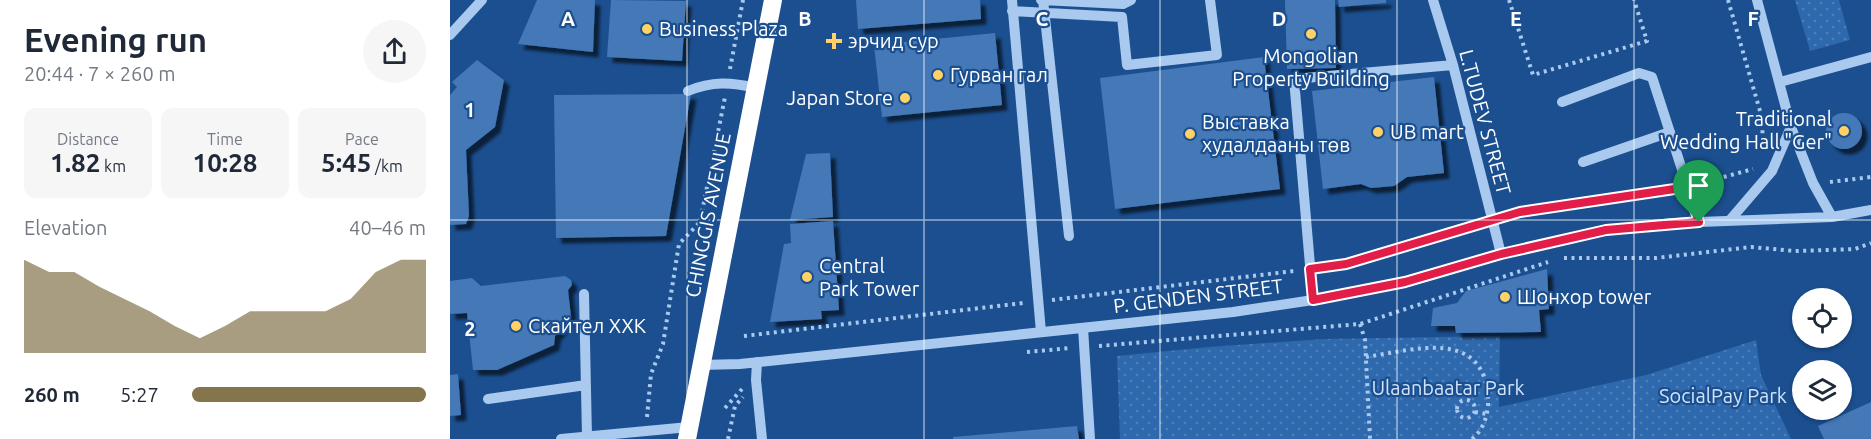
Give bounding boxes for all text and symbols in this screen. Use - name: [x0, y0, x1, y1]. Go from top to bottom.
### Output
- text: A: [561, 7, 575, 30]
- text: B: [798, 7, 812, 30]
- text: C: [1036, 7, 1049, 30]
- text: D: [1272, 7, 1286, 30]
- text: E: [1510, 7, 1522, 30]
- text: F: [1747, 7, 1759, 30]
- place label: Business Plaza: [659, 17, 788, 40]
- button: share: [363, 20, 426, 83]
- text: Evening run: [24, 21, 207, 58]
- marker: Business Plaza: [640, 22, 654, 36]
- marker: Mongolian Property Building: [1304, 27, 1318, 41]
- place label: эрчид сур: [848, 29, 939, 52]
- marker: эрчид сур: [825, 32, 843, 50]
- place label: Mongolian Property Building: [1232, 44, 1390, 90]
- street label: L.TUDEV STREET: [1455, 47, 1516, 197]
- text: 20:44 · 7 × 260 m: [24, 62, 176, 85]
- place label: Гурван гал: [950, 63, 1048, 86]
- marker: Гурван гал: [931, 68, 945, 82]
- place label: Japan Store: [786, 86, 893, 109]
- marker: Japan Store: [898, 91, 912, 105]
- text: 1: [464, 98, 476, 121]
- place label: Traditional Wedding Hall "Ger": [1660, 107, 1832, 153]
- place label: Выставка худалдааны төв: [1202, 110, 1350, 156]
- place label: UB mart: [1390, 120, 1464, 143]
- marker: Traditional Wedding Hall "Ger": [1837, 124, 1851, 138]
- marker: UB mart: [1371, 125, 1385, 139]
- marker: Выставка худалдааны төв: [1183, 127, 1197, 141]
- text: Distance: [57, 130, 119, 148]
- text: Time: [207, 130, 243, 148]
- text: Pace: [345, 130, 379, 148]
- street label: CHINGGIS AVENUE: [680, 131, 735, 299]
- text: 1.82: [50, 148, 100, 177]
- text: 10:28: [192, 148, 258, 177]
- text: 5:45: [321, 148, 371, 177]
- text: km: [100, 157, 126, 175]
- text: /km: [371, 157, 403, 175]
- pin: [1673, 160, 1724, 222]
- icon: arrive: [1682, 169, 1715, 202]
- text: Elevation: [24, 216, 107, 239]
- text: 40–46 m: [349, 216, 426, 239]
- place label: Central Park Tower: [819, 254, 920, 300]
- marker: Central Park Tower: [800, 270, 814, 284]
- street label: P. GENDEN STREET: [1112, 274, 1284, 317]
- place label: Шонхор tower: [1517, 285, 1652, 308]
- map controls: [1792, 288, 1852, 420]
- button: locate: [1792, 288, 1852, 348]
- marker: Шонхор tower: [1498, 290, 1512, 304]
- place label: Скайтел ХХК: [528, 314, 646, 337]
- text: 2: [464, 317, 476, 340]
- marker: Скайтел ХХК: [509, 319, 523, 333]
- button: layers: [1792, 360, 1852, 420]
- park label: Ulaanbaatar Park: [1371, 376, 1525, 399]
- text: 260 m: [24, 383, 80, 406]
- text: 5:27: [120, 383, 159, 406]
- park label: SocialPay Park: [1659, 384, 1787, 407]

